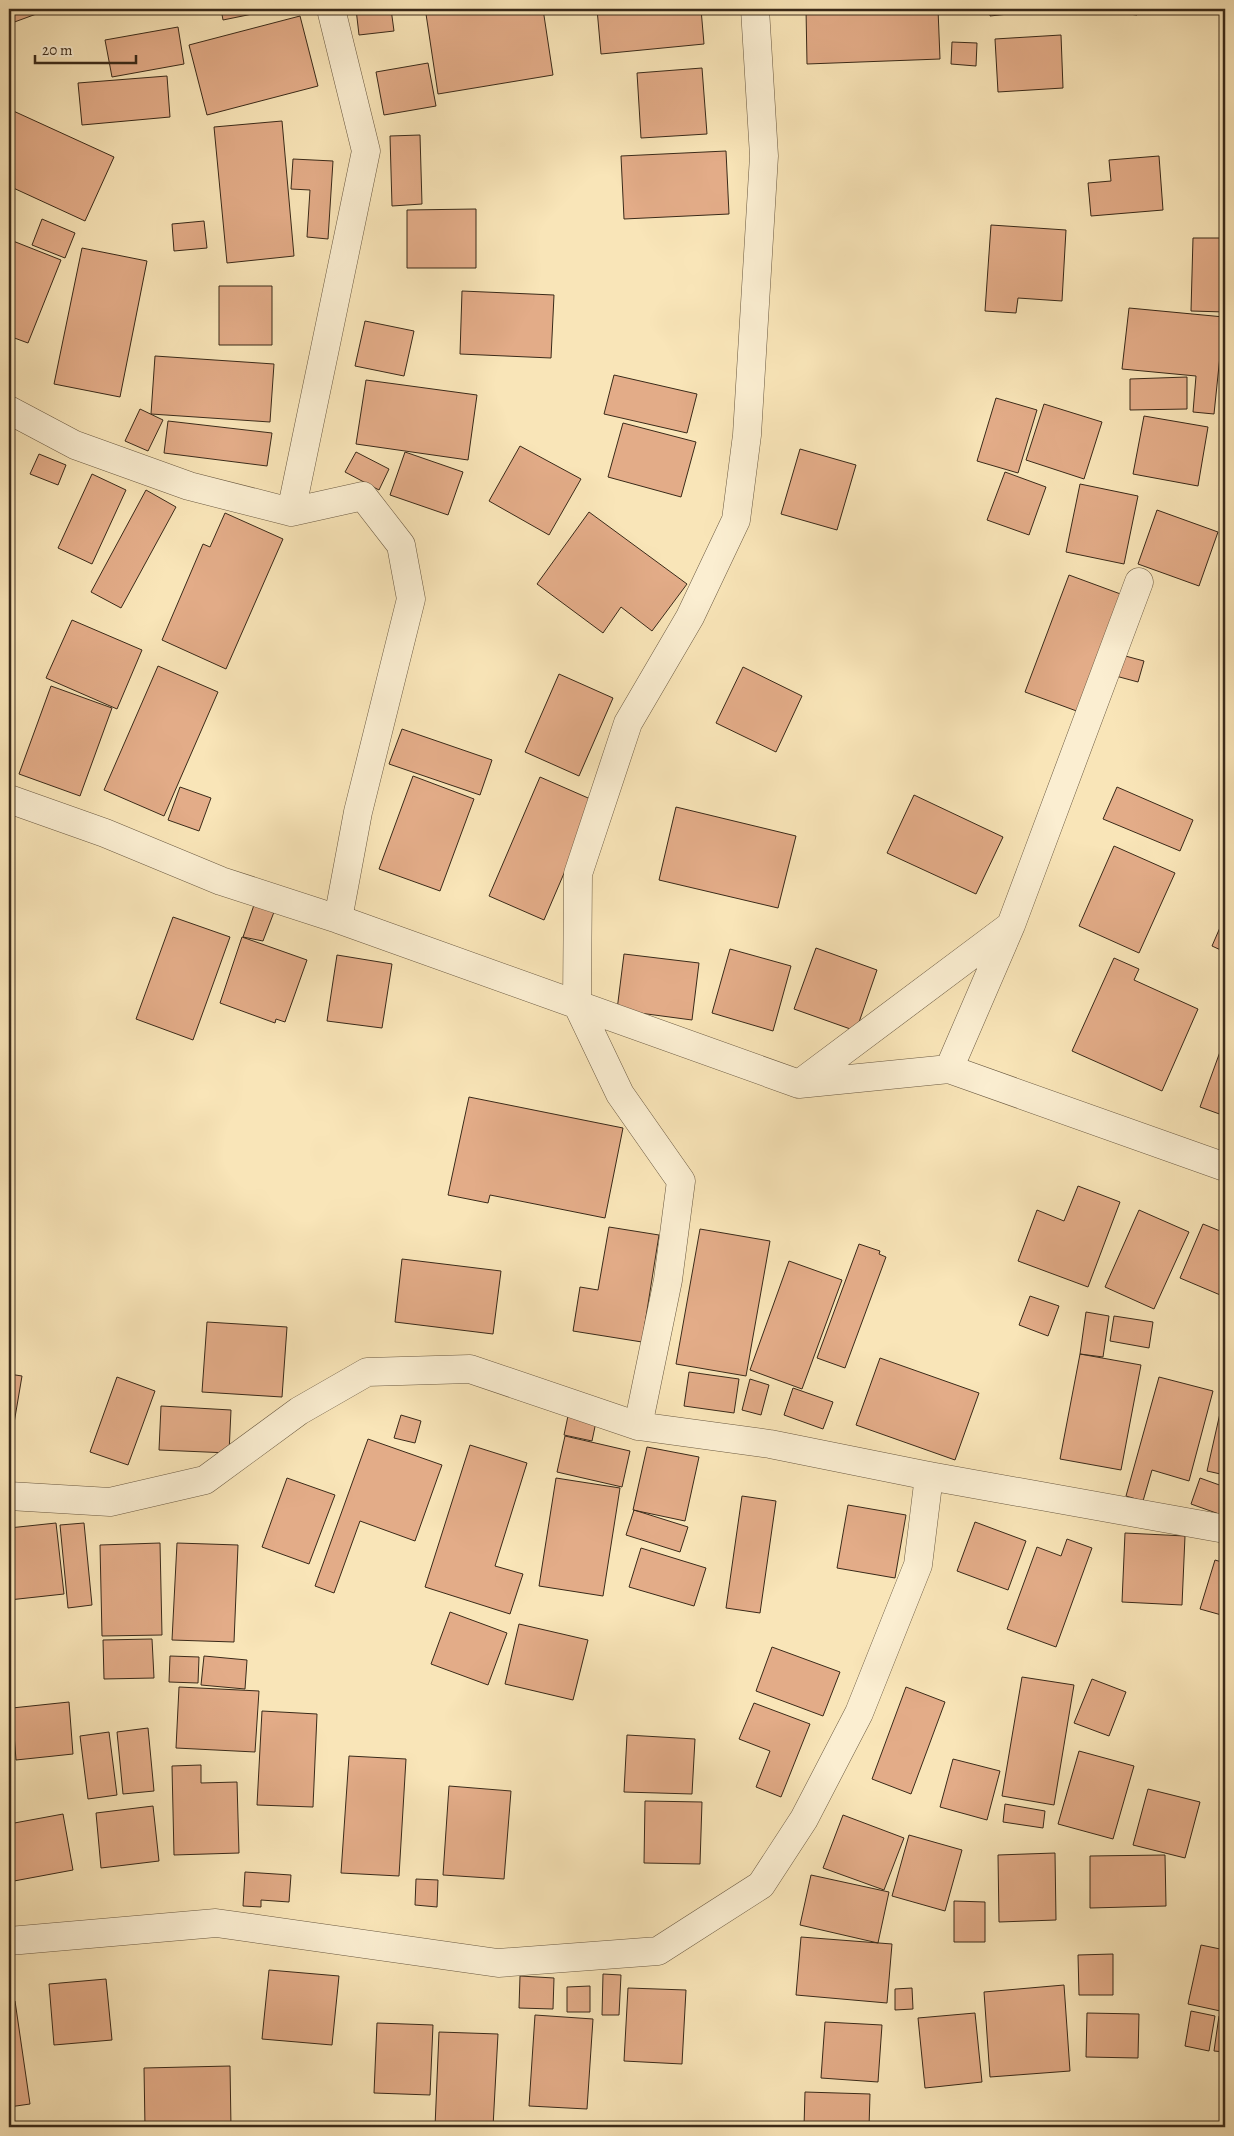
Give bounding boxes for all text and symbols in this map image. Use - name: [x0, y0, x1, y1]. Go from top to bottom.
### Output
- scale bar: [35, 32, 136, 64]
- text: 20 m: [42, 40, 73, 60]

